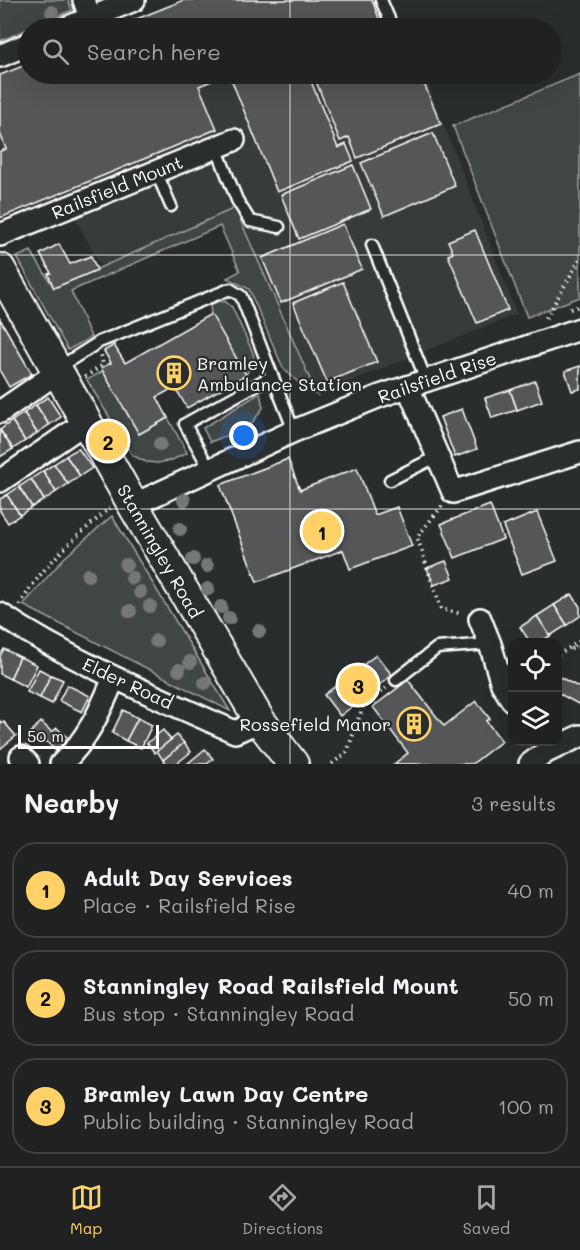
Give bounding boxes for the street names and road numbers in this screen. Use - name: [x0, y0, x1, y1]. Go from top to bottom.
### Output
- street label: Railsfield Mount: [48, 150, 186, 224]
- street label: Railsfield Rise: [375, 345, 499, 409]
- street label: Stanningley Road: [112, 480, 208, 622]
- street label: Elder Road: [79, 652, 177, 714]

